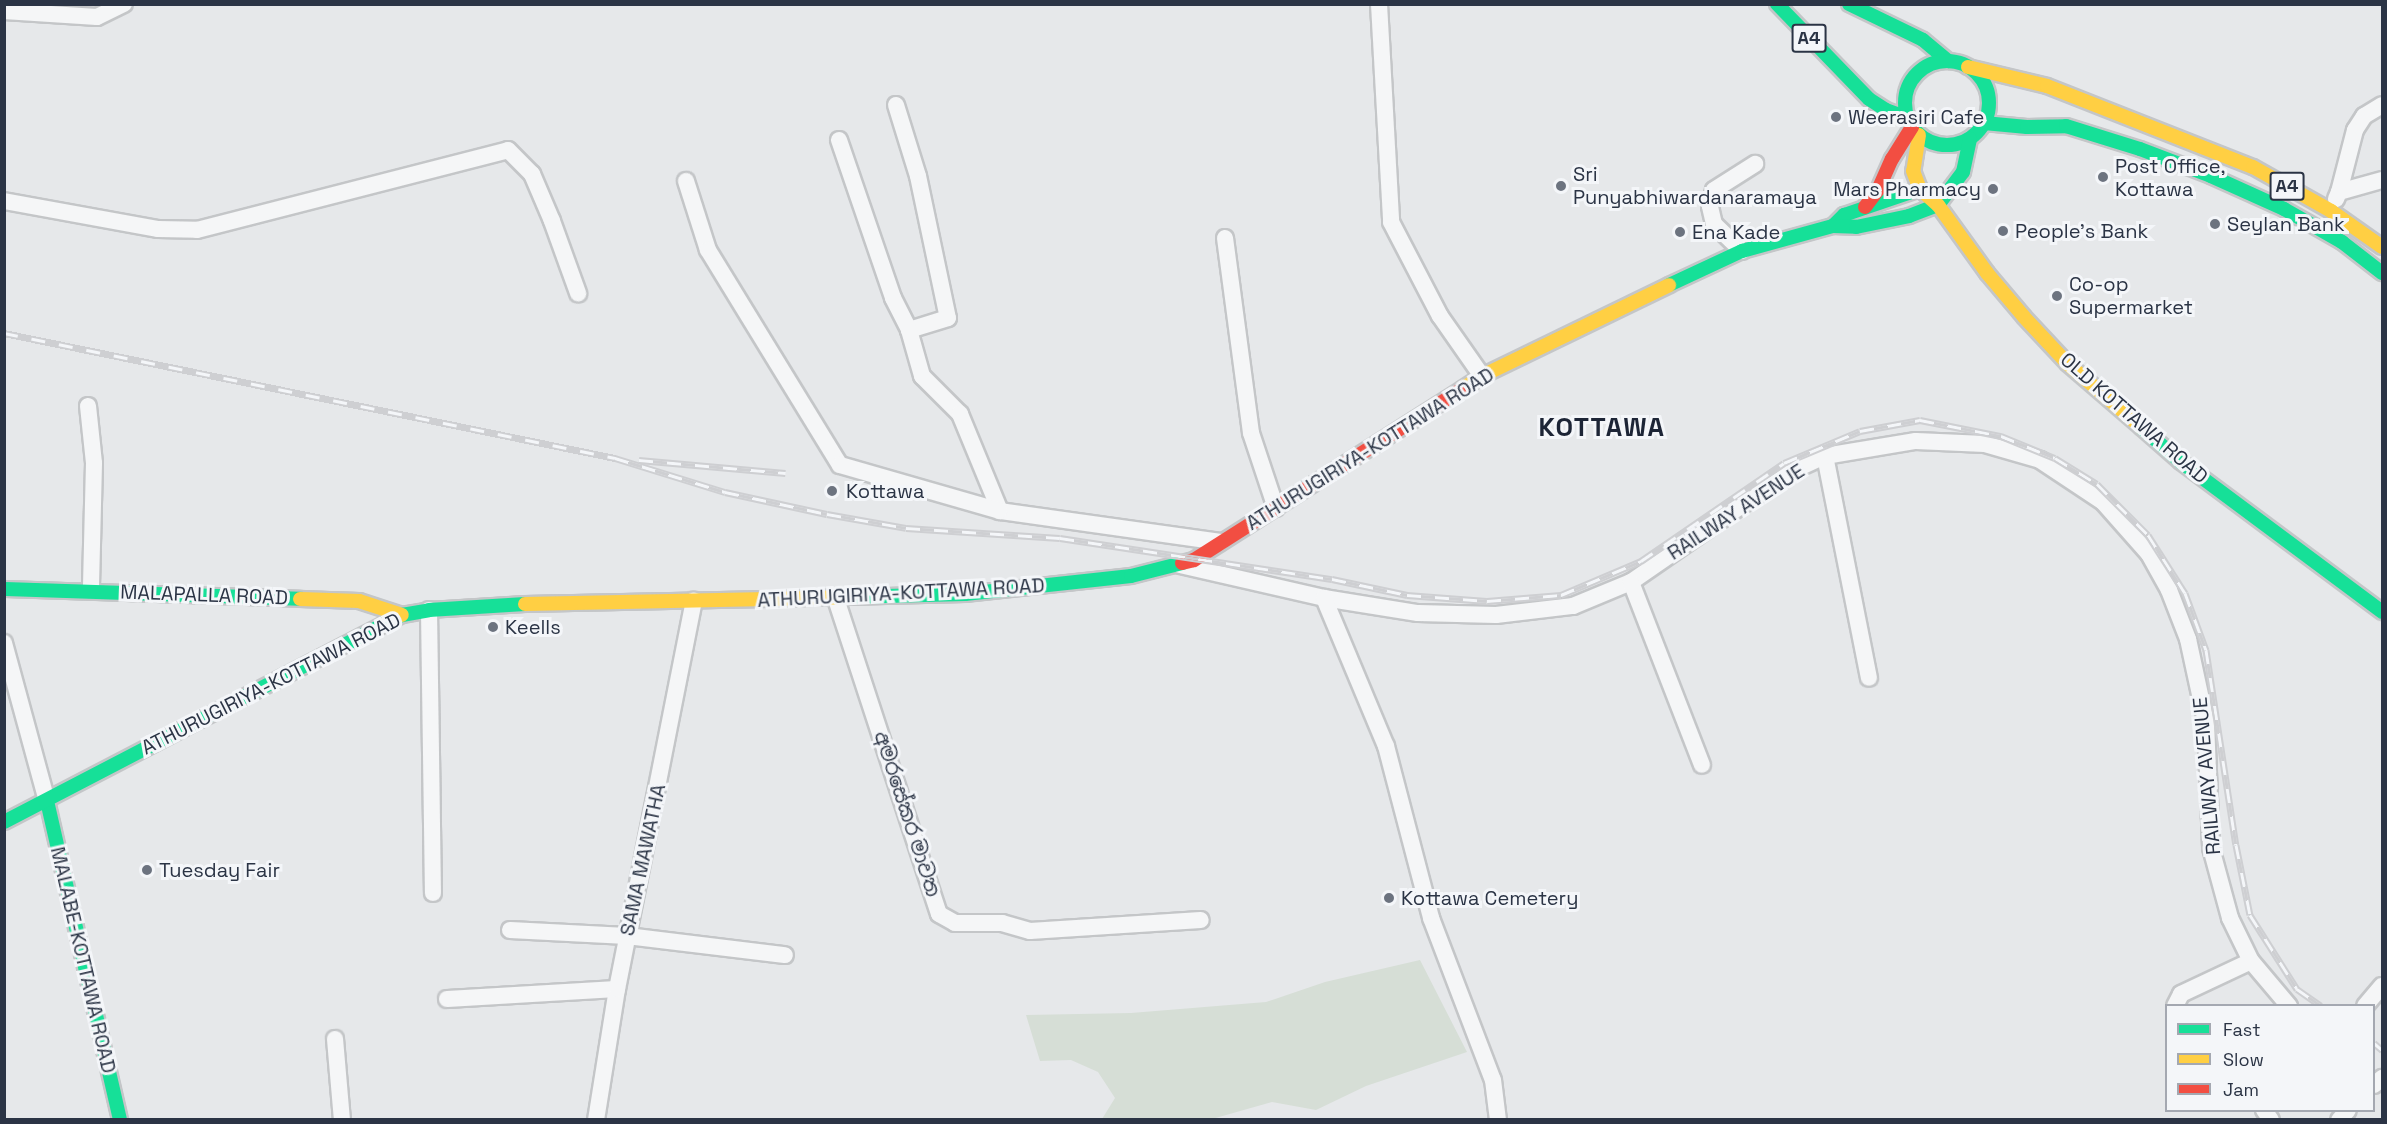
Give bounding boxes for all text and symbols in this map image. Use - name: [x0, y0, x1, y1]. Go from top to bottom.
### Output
- road number: A4: [1791, 23, 1827, 53]
- place label: Weerasiri Cafe: [1848, 105, 1984, 129]
- marker: Weerasiri Cafe: [1829, 110, 1843, 124]
- place label: Post Office, Kottawa: [2115, 154, 2225, 201]
- place label: Sri Punyabhiwardanaramaya: [1573, 162, 1817, 209]
- marker: Post Office, Kottawa: [2096, 170, 2110, 184]
- road number: A4: [2269, 171, 2305, 201]
- place label: Mars Pharmacy: [1833, 177, 1981, 201]
- marker: Sri Punyabhiwardanaramaya: [1554, 179, 1568, 193]
- marker: Mars Pharmacy: [1986, 182, 2000, 196]
- place label: Seylan Bank: [2227, 212, 2345, 236]
- marker: Seylan Bank: [2208, 217, 2222, 231]
- place label: People's Bank: [2015, 219, 2148, 243]
- place label: Ena Kade: [1692, 220, 1780, 244]
- marker: People's Bank: [1996, 224, 2010, 238]
- marker: Ena Kade: [1673, 225, 1687, 239]
- place label: Co-op Supermarket: [2069, 272, 2193, 319]
- marker: Co-op Supermarket: [2050, 289, 2064, 303]
- street label: OLD KOTTAWA ROAD: [2055, 347, 2213, 489]
- street label: ATHURUGIRIYA-KOTTAWA ROAD: [1242, 363, 1498, 535]
- district label: KOTTAWA: [1538, 412, 1666, 444]
- street label: RAILWAY AVENUE: [1663, 459, 1809, 565]
- place label: Kottawa: [846, 479, 924, 503]
- marker: Kottawa: [823, 482, 841, 500]
- street label: ATHURUGIRIYA-KOTTAWA ROAD: [757, 573, 1045, 613]
- street label: MALAPALLA ROAD: [120, 580, 288, 610]
- street label: ATHURUGIRIYA-KOTTAWA ROAD: [137, 608, 405, 760]
- place label: Keells: [505, 615, 561, 639]
- marker: Keells: [486, 620, 500, 634]
- street label: RAILWAY AVENUE: [2188, 696, 2226, 856]
- street label: අමරසේකර මාවත: [869, 728, 945, 900]
- street label: SAMA MAWATHA: [615, 782, 671, 938]
- street label: MALABE-KOTTAWA ROAD: [45, 844, 121, 1076]
- place label: Tuesday Fair: [159, 858, 280, 882]
- marker: Tuesday Fair: [140, 863, 154, 877]
- place label: Kottawa Cemetery: [1401, 886, 1578, 910]
- marker: Kottawa Cemetery: [1382, 891, 1396, 905]
- legend: [2165, 1004, 2375, 1112]
- text: Fast: [2223, 1018, 2260, 1041]
- text: Slow: [2223, 1048, 2264, 1071]
- text: Jam: [2223, 1078, 2259, 1101]

